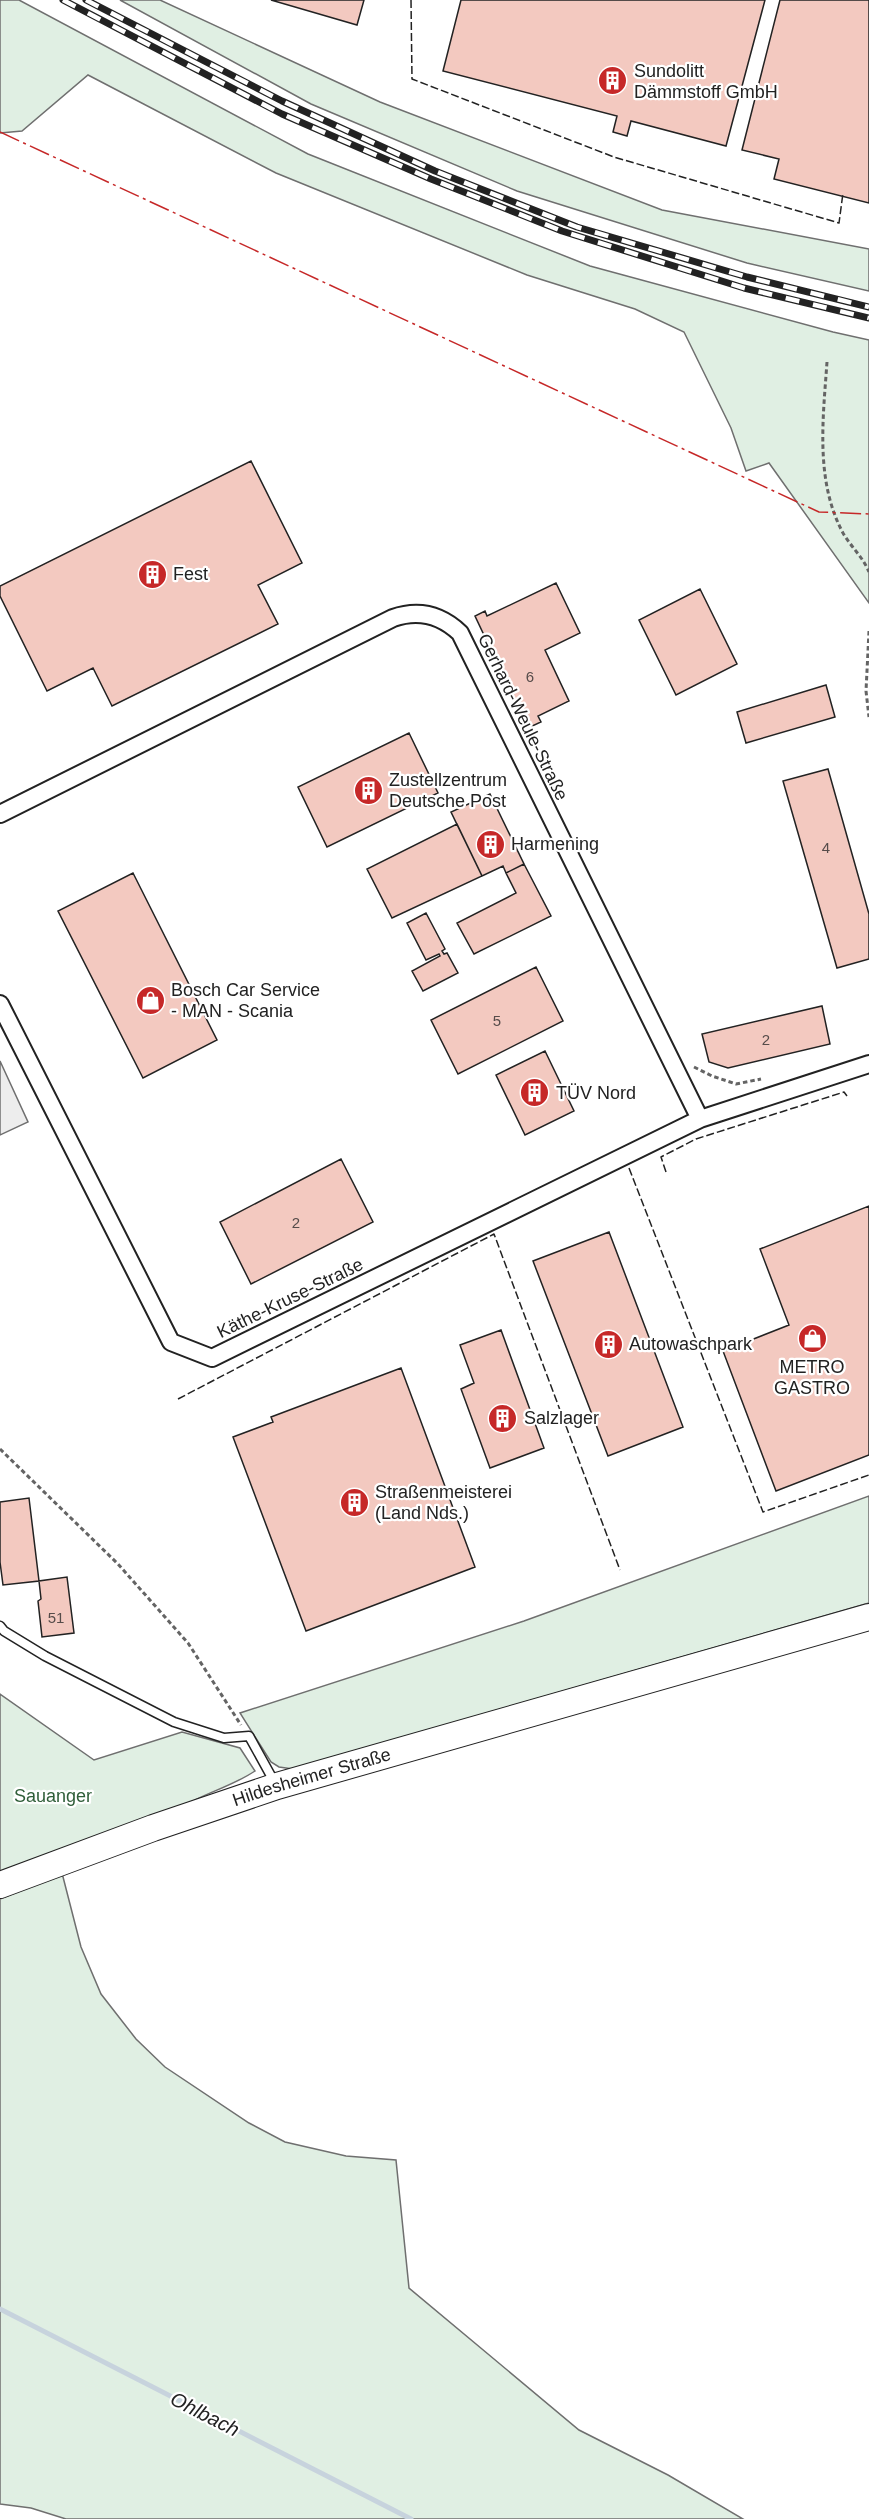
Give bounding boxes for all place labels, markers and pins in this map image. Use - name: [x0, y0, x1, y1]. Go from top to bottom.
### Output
- place label: Sundolitt Dämmstoff GmbH: [634, 61, 778, 102]
- building icon: Sundolitt Dämmstoff GmbH: [597, 65, 629, 97]
- building icon: Fest: [136, 558, 168, 590]
- place label: Fest: [173, 564, 208, 584]
- place label: Zustellzentrum Deutsche Post: [389, 770, 507, 811]
- building icon: Zustellzentrum Deutsche Post: [352, 774, 384, 806]
- building icon: Harmening: [474, 828, 506, 860]
- place label: Harmening: [511, 834, 599, 854]
- place label: Bosch Car Service - MAN - Scania: [171, 980, 320, 1021]
- shop icon: Bosch Car Service - MAN - Scania: [134, 984, 166, 1016]
- building icon: TÜV Nord: [519, 1077, 551, 1109]
- place label: TÜV Nord: [556, 1083, 636, 1103]
- shop icon: METRO GASTRO: [796, 1322, 828, 1354]
- building icon: Autowaschpark: [592, 1328, 624, 1360]
- place label: Autowaschpark: [629, 1334, 753, 1354]
- place label: METRO GASTRO: [774, 1357, 850, 1398]
- building icon: Salzlager: [487, 1402, 519, 1434]
- place label: Salzlager: [524, 1408, 599, 1428]
- place label: Straßenmeisterei (Land Nds.): [375, 1482, 512, 1523]
- building icon: Straßenmeisterei (Land Nds.): [338, 1486, 370, 1518]

